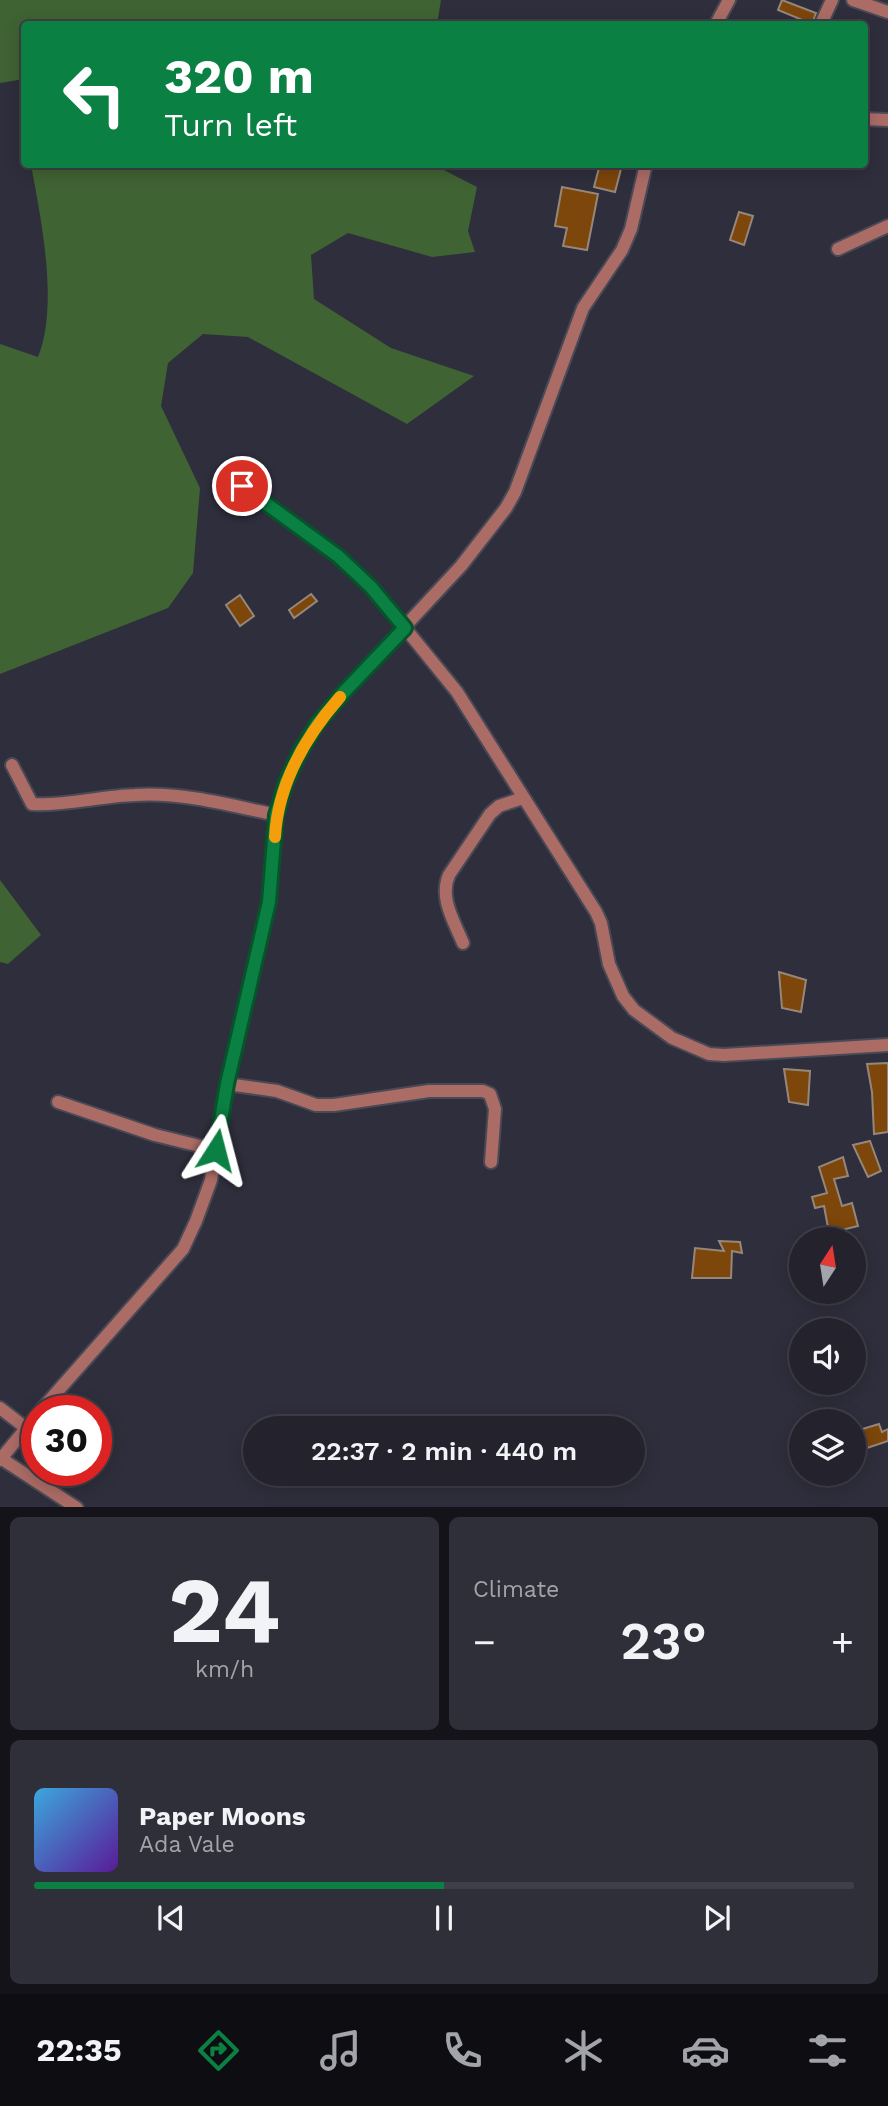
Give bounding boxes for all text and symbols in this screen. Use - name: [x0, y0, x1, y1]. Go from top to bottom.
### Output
- text: 320 m: [164, 47, 314, 105]
- icon: left: [49, 49, 140, 140]
- text: Turn left: [164, 106, 297, 144]
- pin: [212, 456, 272, 516]
- icon: arrive: [223, 467, 261, 505]
- position arrow: [179, 1113, 253, 1187]
- north arrow: [789, 1227, 866, 1304]
- map controls: [789, 1227, 866, 1486]
- button: sound: [789, 1318, 866, 1395]
- speed limit sign: 30: [21, 1395, 112, 1486]
- button: layers: [789, 1409, 866, 1486]
- text: 22:37 · 2 min · 440 m: [311, 1436, 577, 1466]
- text: 24: [169, 1557, 280, 1664]
- text: Climate: [473, 1576, 559, 1603]
- text: 23°: [620, 1611, 707, 1672]
- text: −: [473, 1620, 496, 1664]
- text: +: [831, 1620, 854, 1664]
- text: km/h: [195, 1656, 254, 1683]
- text: Paper Moons: [139, 1801, 306, 1831]
- text: Ada Vale: [139, 1831, 235, 1858]
- icon: previous: [152, 1899, 190, 1937]
- icon: pause: [425, 1899, 463, 1937]
- icon: next: [698, 1899, 736, 1937]
- icon: directions: [194, 2026, 243, 2075]
- icon: music: [316, 2026, 365, 2075]
- icon: phone: [438, 2026, 487, 2075]
- icon: climate: [559, 2026, 608, 2075]
- icon: car: [681, 2026, 730, 2075]
- icon: filters: [803, 2026, 852, 2075]
- text: 22:35: [36, 2031, 122, 2069]

